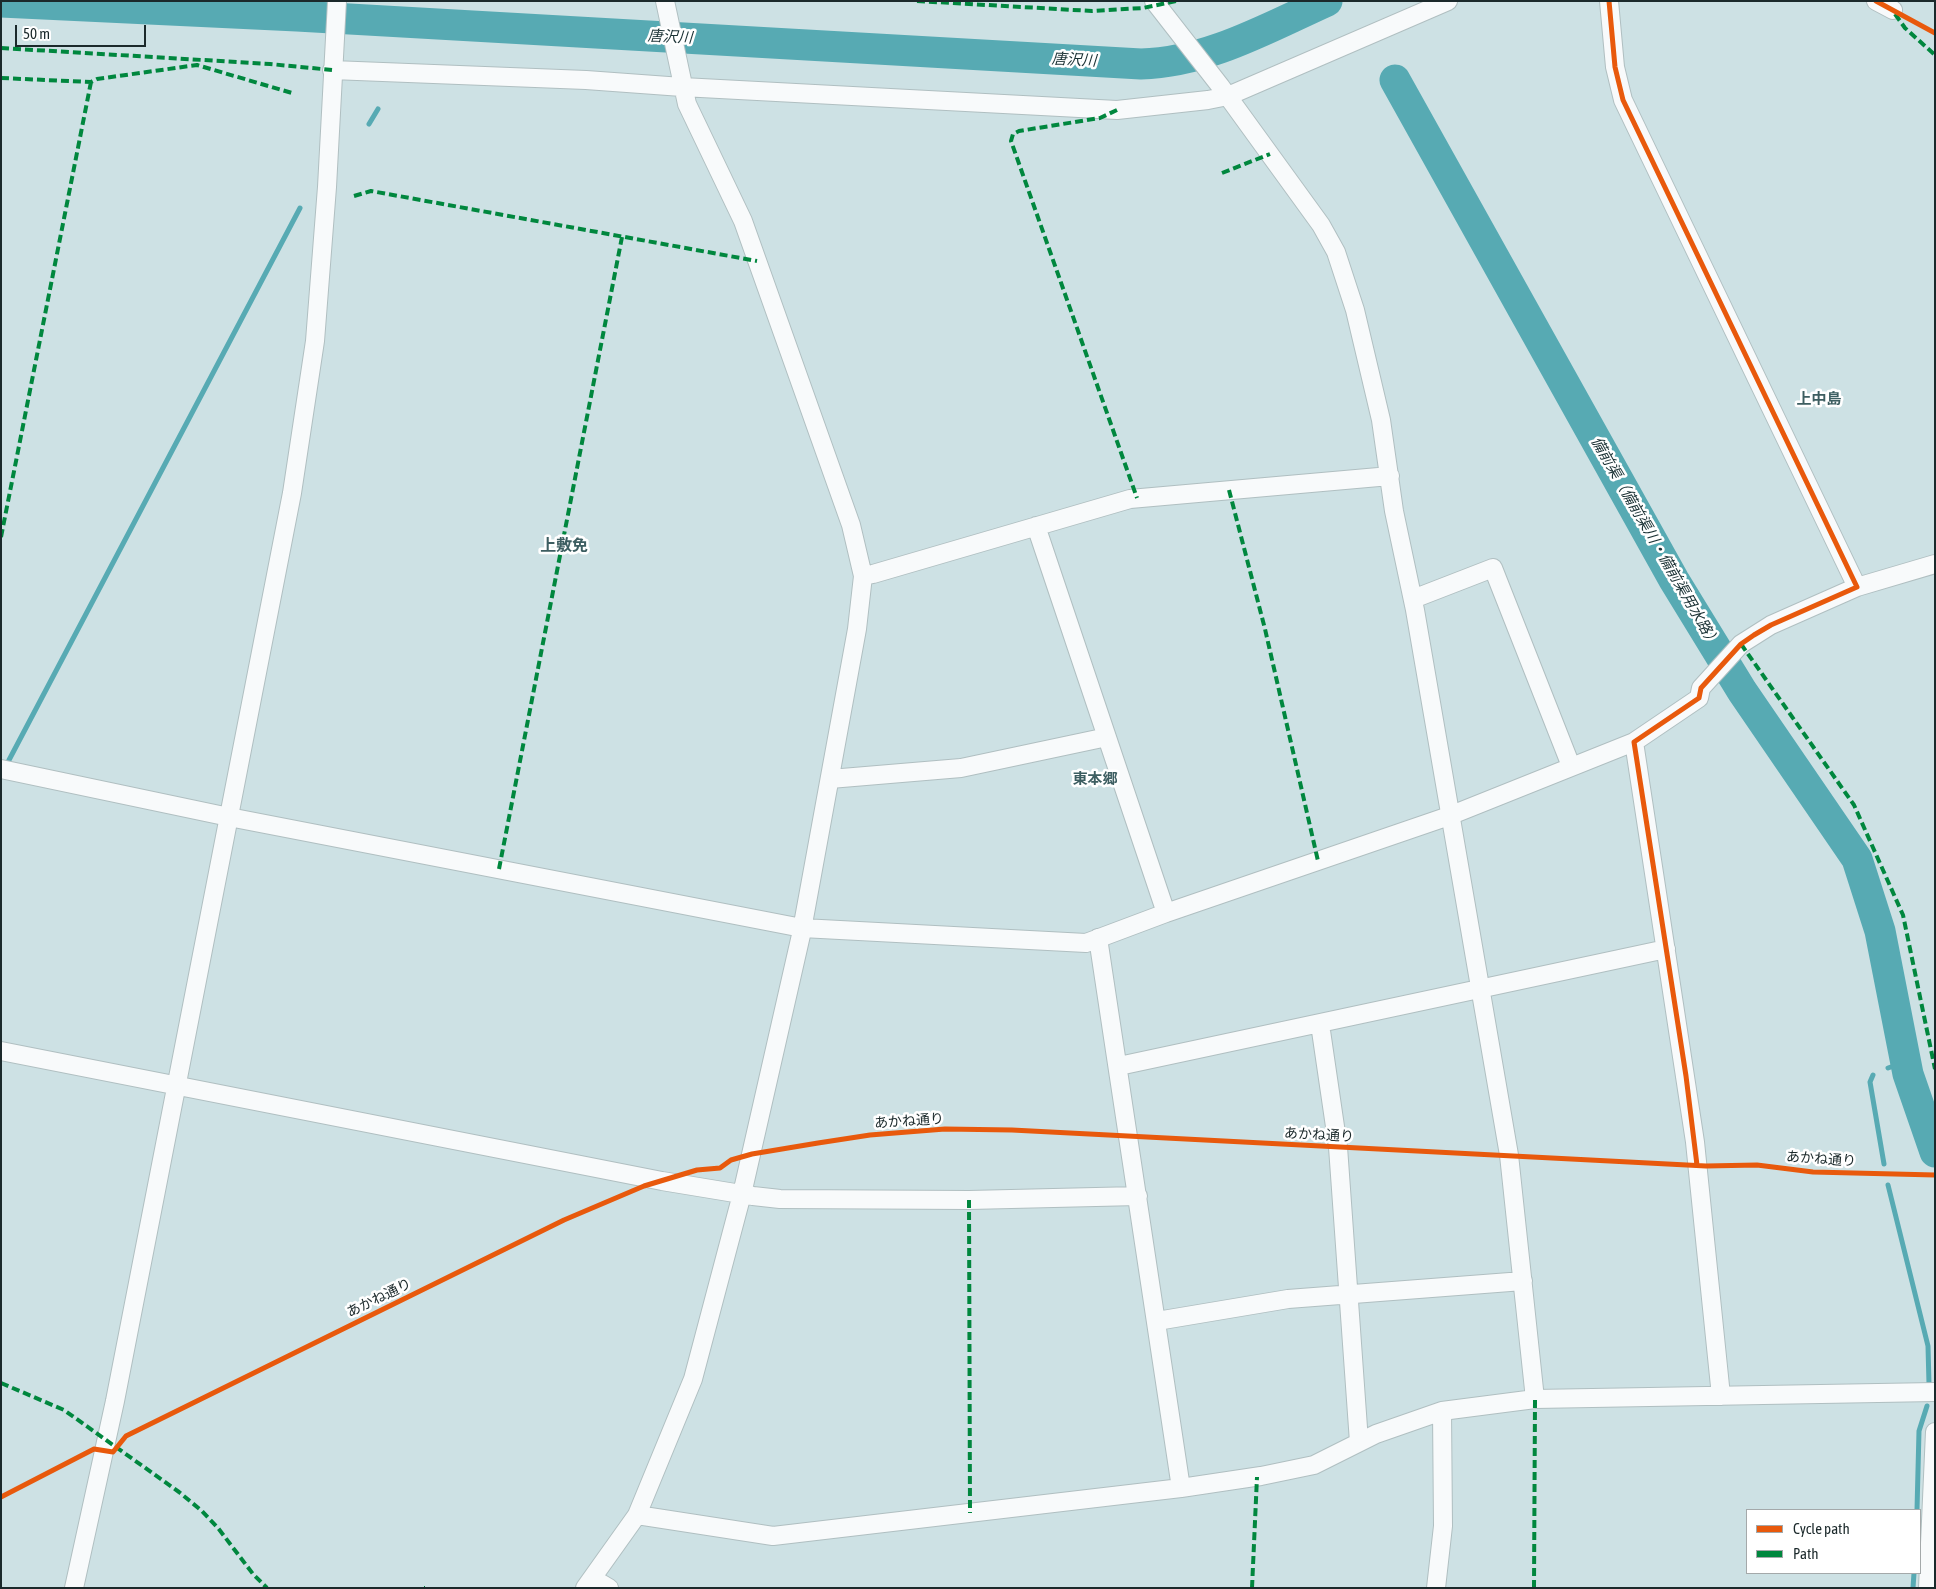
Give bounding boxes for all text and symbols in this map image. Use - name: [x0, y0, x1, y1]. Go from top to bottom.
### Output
- scale bar: [18, 15, 149, 47]
- text: 50 m: [23, 25, 50, 42]
- water label: 唐沢川: [647, 27, 693, 47]
- water label: 唐沢川: [1051, 50, 1097, 70]
- district label: 上中島: [1797, 390, 1841, 408]
- water label: 備前渠（備前渠川・備前渠用水路）: [1587, 434, 1723, 650]
- district label: 上敷免: [540, 536, 588, 556]
- district label: 東本郷: [1073, 770, 1117, 788]
- street label: あかね通り: [873, 1110, 945, 1132]
- street label: あかね通り: [1284, 1125, 1354, 1145]
- street label: あかね通り: [1785, 1148, 1857, 1170]
- street label: あかね通り: [344, 1275, 414, 1321]
- legend: [1746, 1509, 1921, 1574]
- text: Cycle path: [1793, 1520, 1850, 1537]
- text: Path: [1793, 1545, 1819, 1562]

